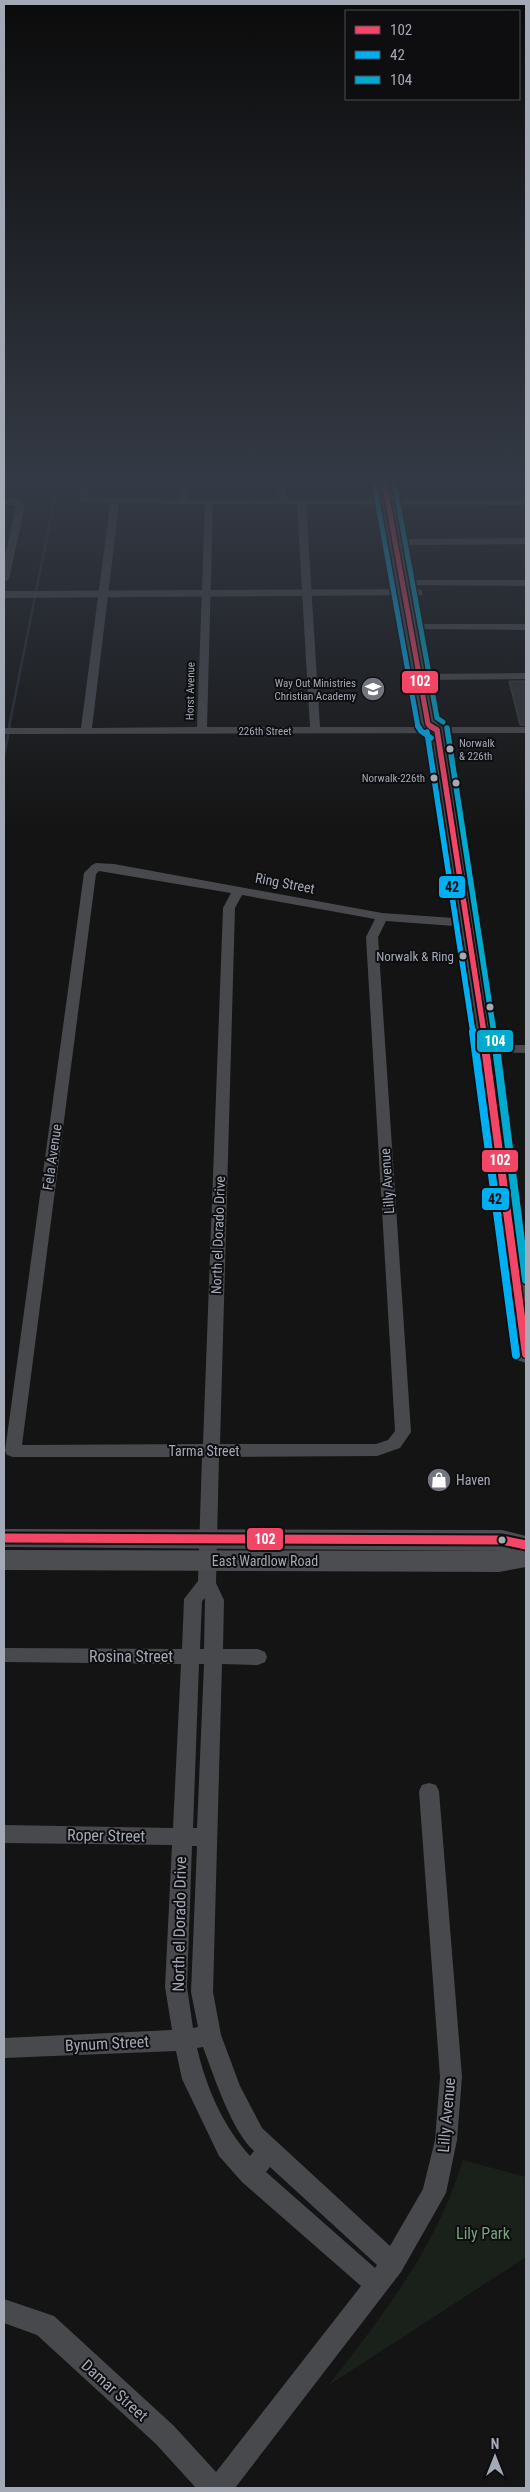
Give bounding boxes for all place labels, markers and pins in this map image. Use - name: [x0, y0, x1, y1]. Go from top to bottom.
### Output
- school or university icon: Way Out Ministries Christian Academy: [360, 676, 386, 702]
- place label: Way Out Ministries Christian Academy: [274, 677, 356, 703]
- place label: Norwalk & 226th: [459, 737, 495, 763]
- marker: Norwalk & 226th: [445, 744, 455, 754]
- place label: Norwalk-226th: [362, 772, 425, 785]
- marker: Norwalk-226th: [429, 773, 439, 783]
- unlabelled marker: [451, 778, 461, 788]
- place label: Norwalk & Ring: [376, 949, 454, 964]
- marker: Norwalk & Ring: [458, 951, 468, 961]
- unlabelled marker: [485, 1002, 495, 1012]
- shop icon: Haven: [426, 1467, 452, 1493]
- place label: Haven: [456, 1472, 491, 1488]
- unlabelled marker: [497, 1535, 507, 1545]

